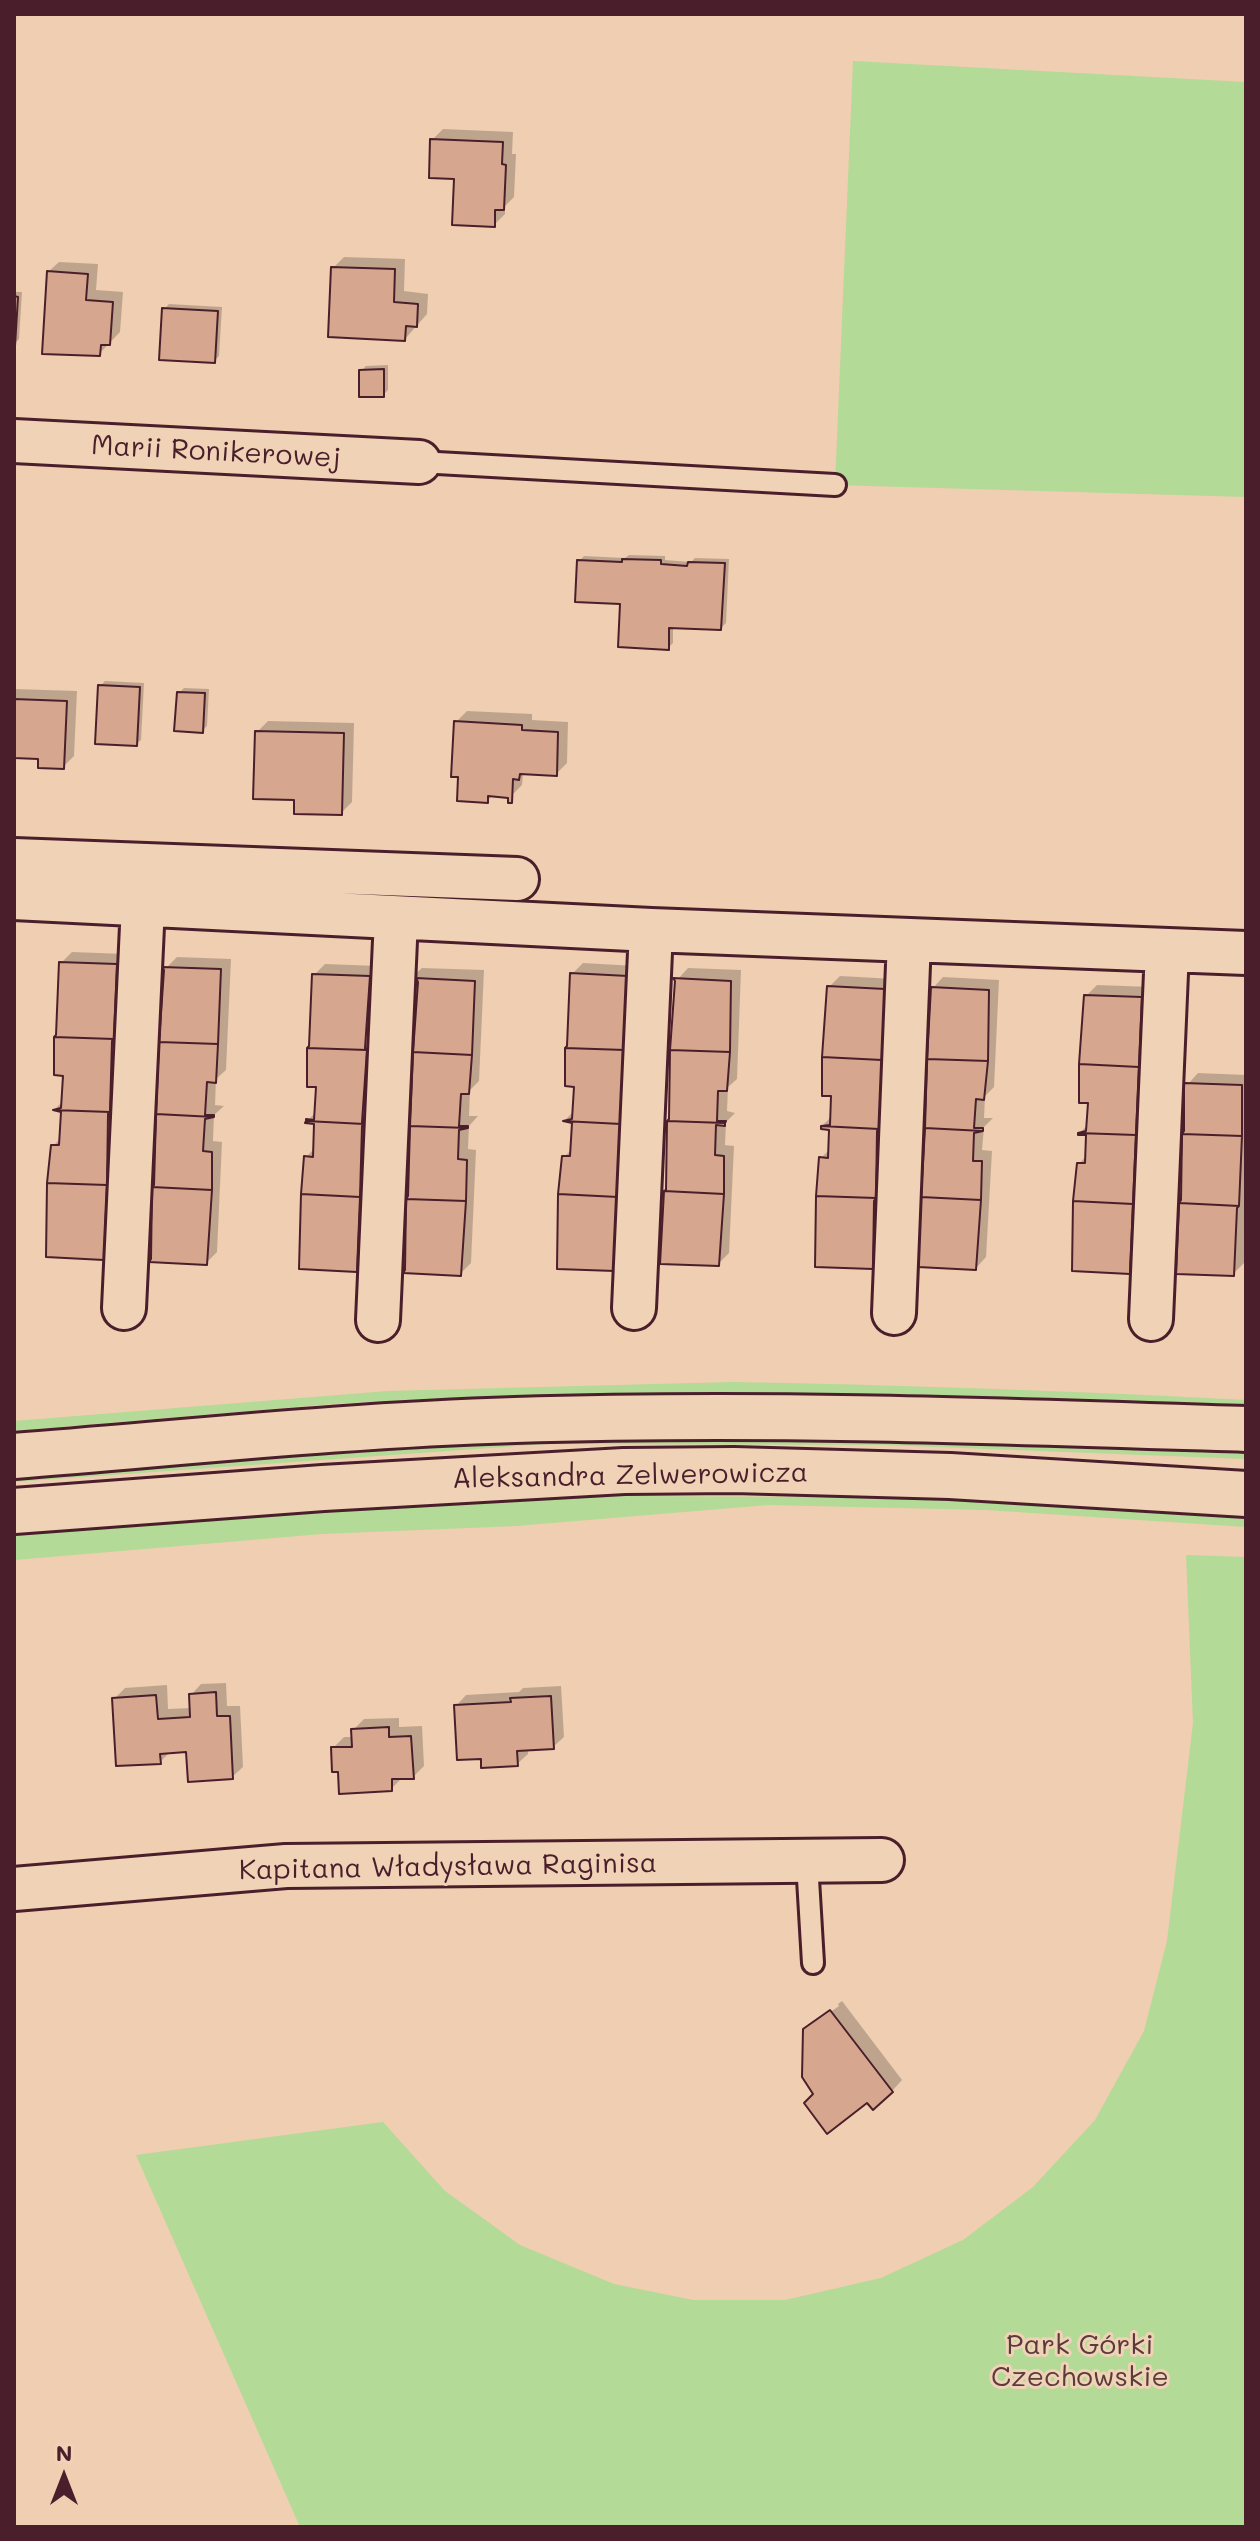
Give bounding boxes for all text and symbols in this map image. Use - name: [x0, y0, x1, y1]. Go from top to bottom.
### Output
- street label: Marii Ronikerowej: [90, 429, 342, 475]
- street label: Aleksandra Zelwerowicza: [452, 1456, 808, 1496]
- street label: Kapitana Władysława Raginisa: [239, 1847, 657, 1887]
- park label: Park Górki Czechowskie: [991, 2328, 1169, 2394]
- north arrow: [24, 2437, 104, 2517]
- text: N: [56, 2438, 72, 2467]

